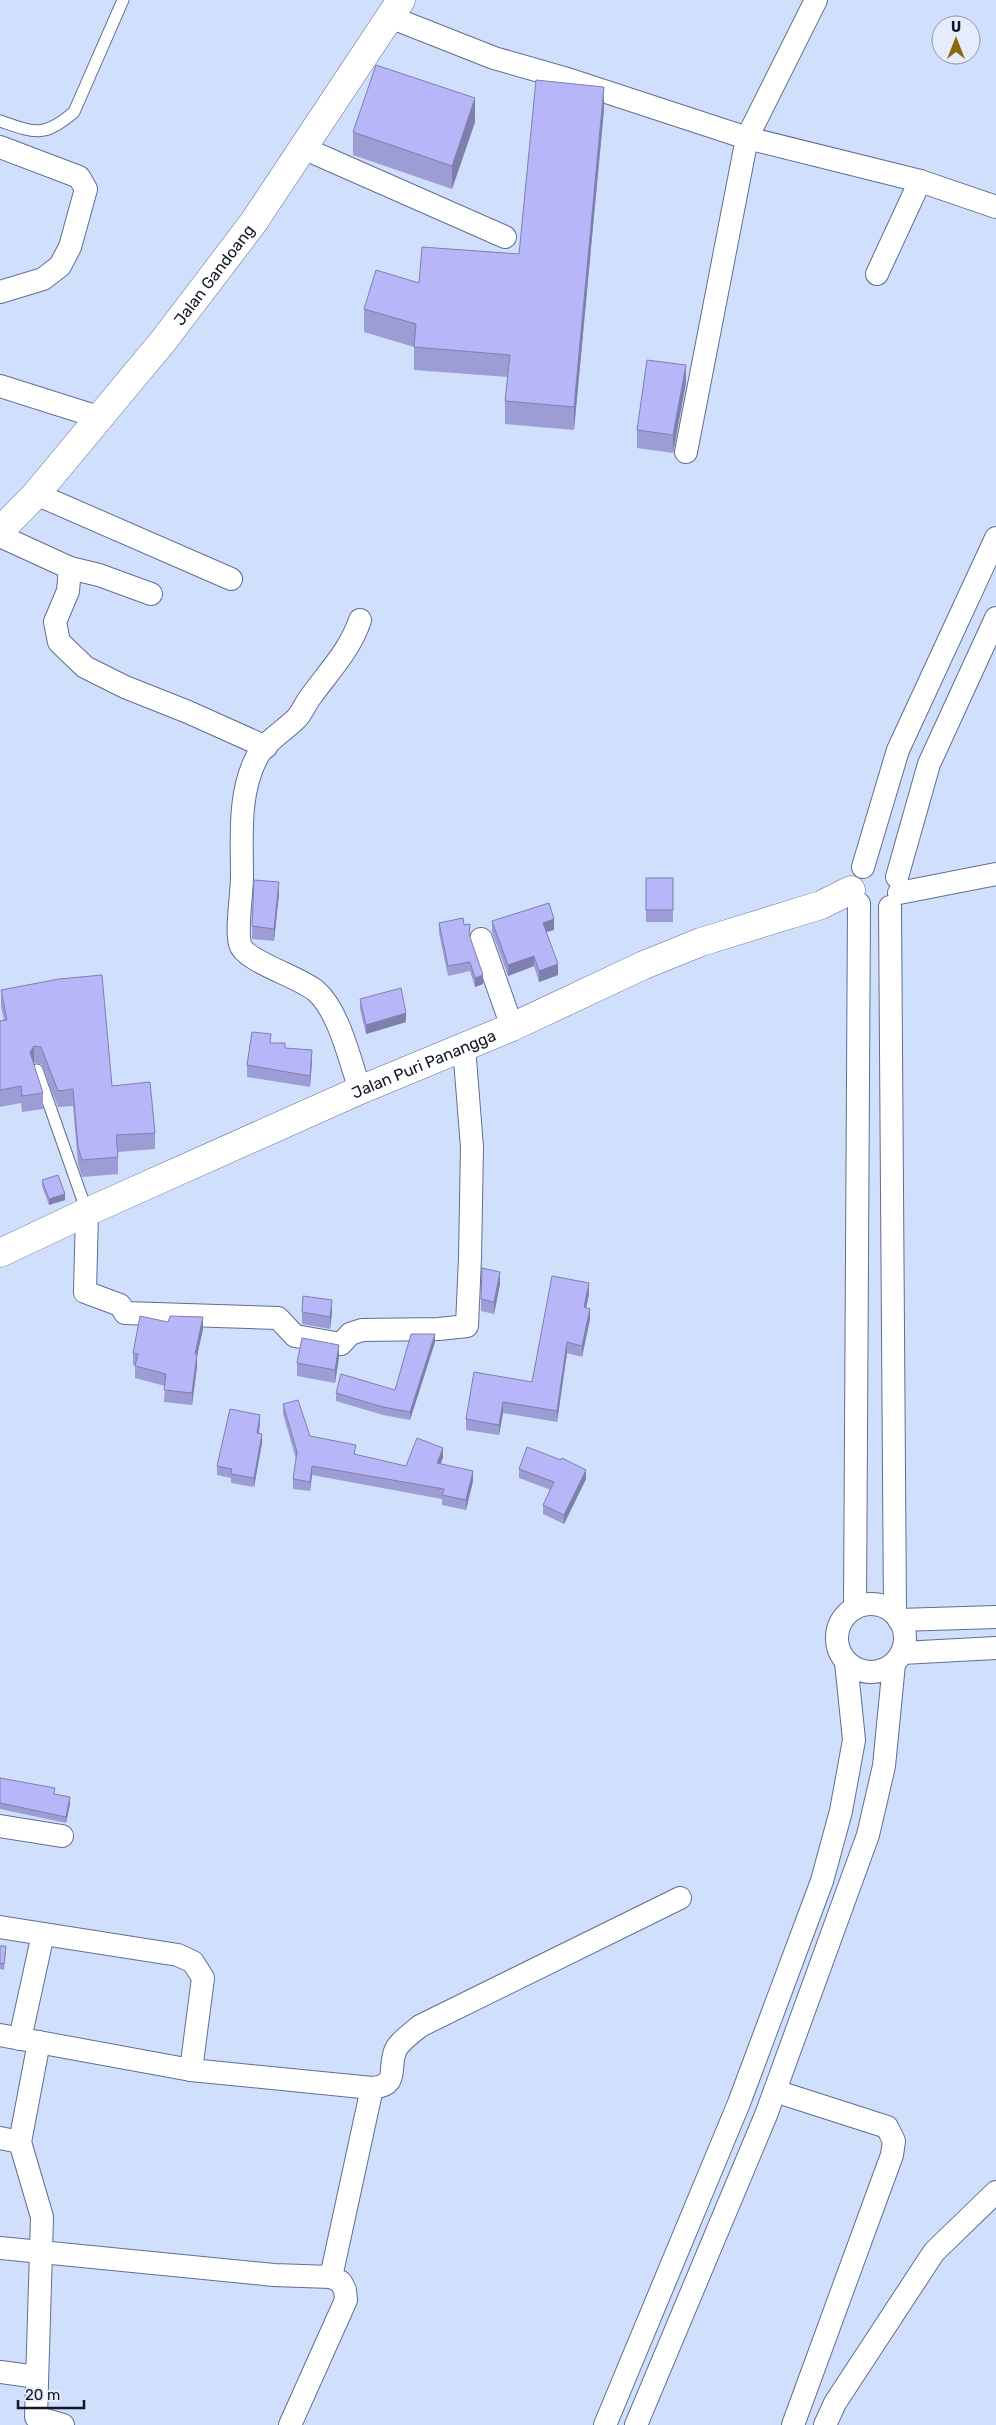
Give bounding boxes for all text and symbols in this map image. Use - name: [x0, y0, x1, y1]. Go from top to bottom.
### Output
- north arrow: [931, 15, 981, 65]
- text: U: [951, 19, 961, 36]
- street label: Jalan Gandoang: [169, 221, 258, 329]
- street label: Jalan Puri Panangga: [349, 1025, 498, 1102]
- scale bar: [18, 2378, 84, 2410]
- text: 20 m: [25, 2386, 60, 2404]

